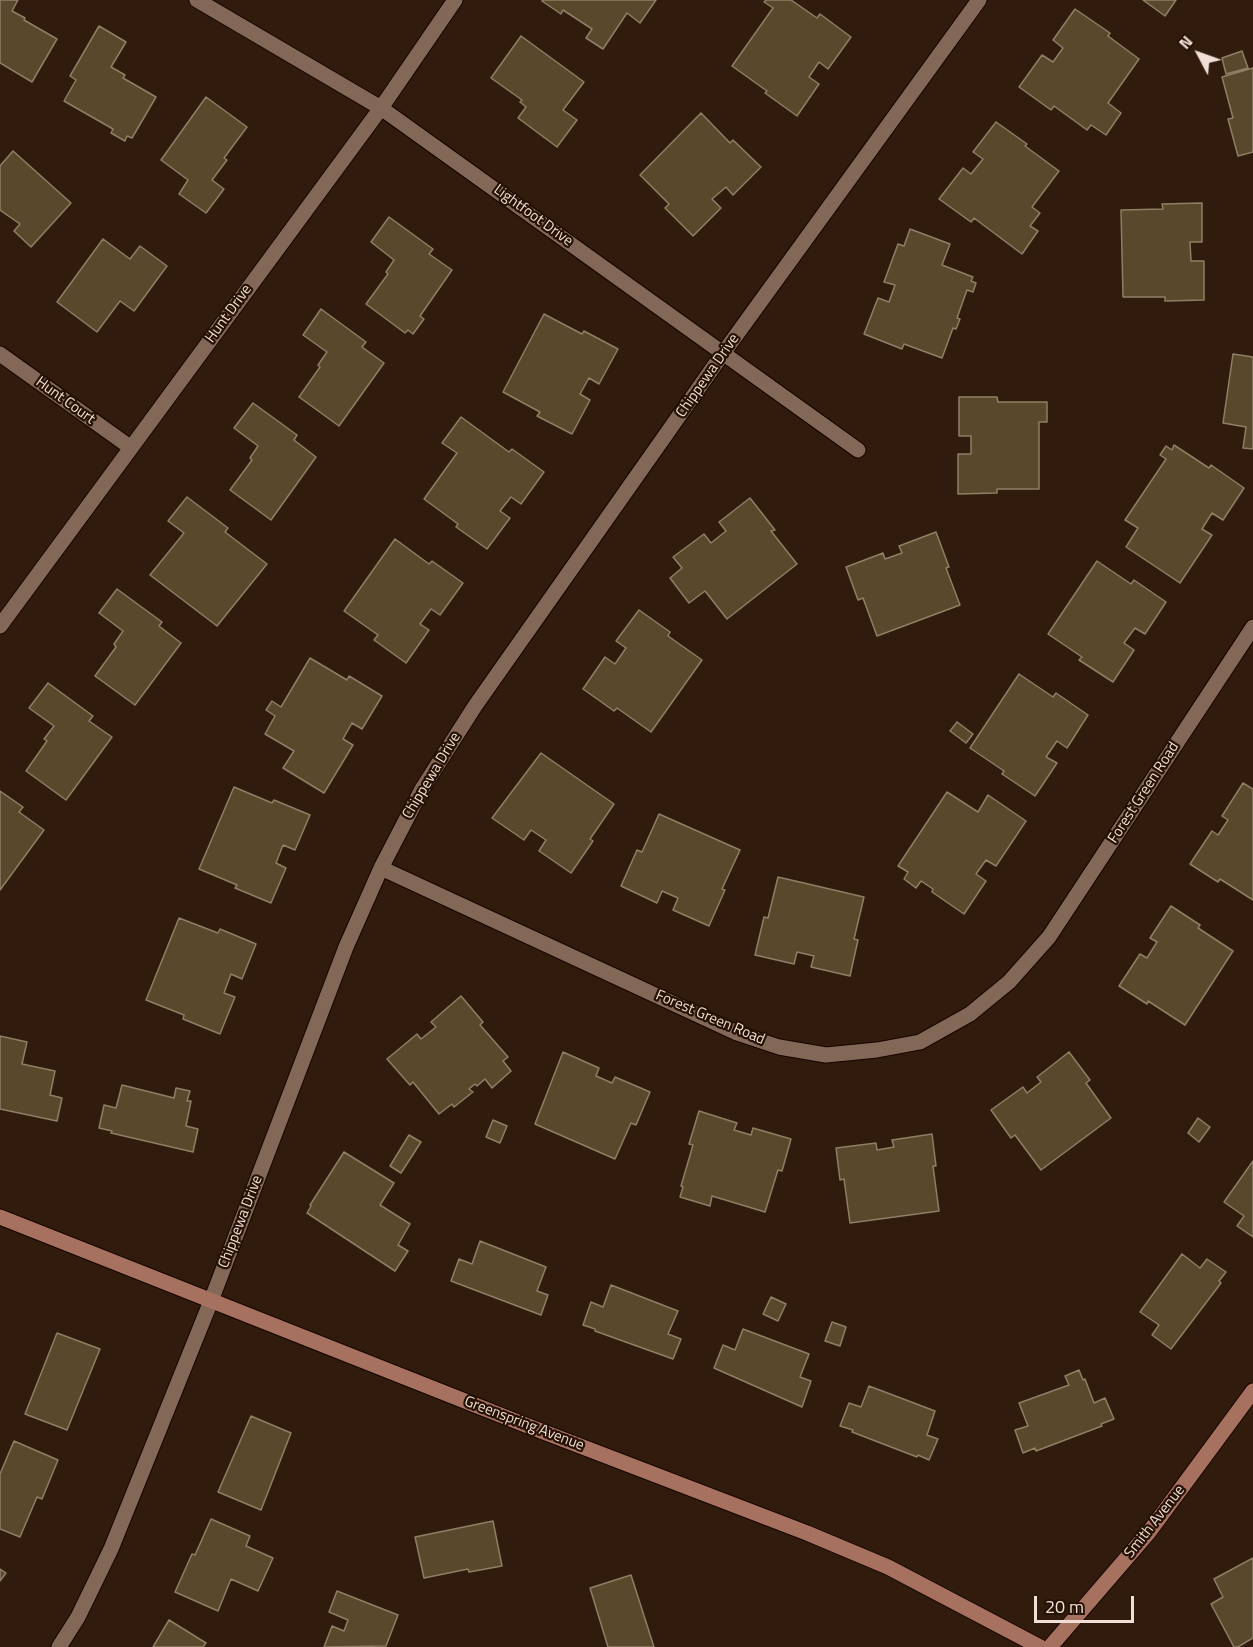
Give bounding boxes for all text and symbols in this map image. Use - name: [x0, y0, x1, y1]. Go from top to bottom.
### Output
- north arrow: [1169, 24, 1229, 84]
- text: N: [1173, 30, 1198, 54]
- street label: Lightfoot Drive: [490, 181, 576, 251]
- street label: Hunt Drive: [202, 281, 256, 347]
- street label: Chippewa Drive: [673, 331, 743, 421]
- street label: Hunt Court: [32, 373, 98, 429]
- street label: Chippewa Drive: [399, 729, 465, 823]
- street label: Forest Green Road: [1105, 739, 1183, 847]
- street label: Forest Green Road: [653, 987, 767, 1049]
- street label: Chippewa Drive: [215, 1173, 267, 1271]
- street label: Greenspring Avenue: [462, 1393, 586, 1455]
- street label: Smith Avenue: [1121, 1482, 1189, 1562]
- scale bar: [1037, 1584, 1138, 1622]
- text: 20 m: [1045, 1593, 1084, 1620]

